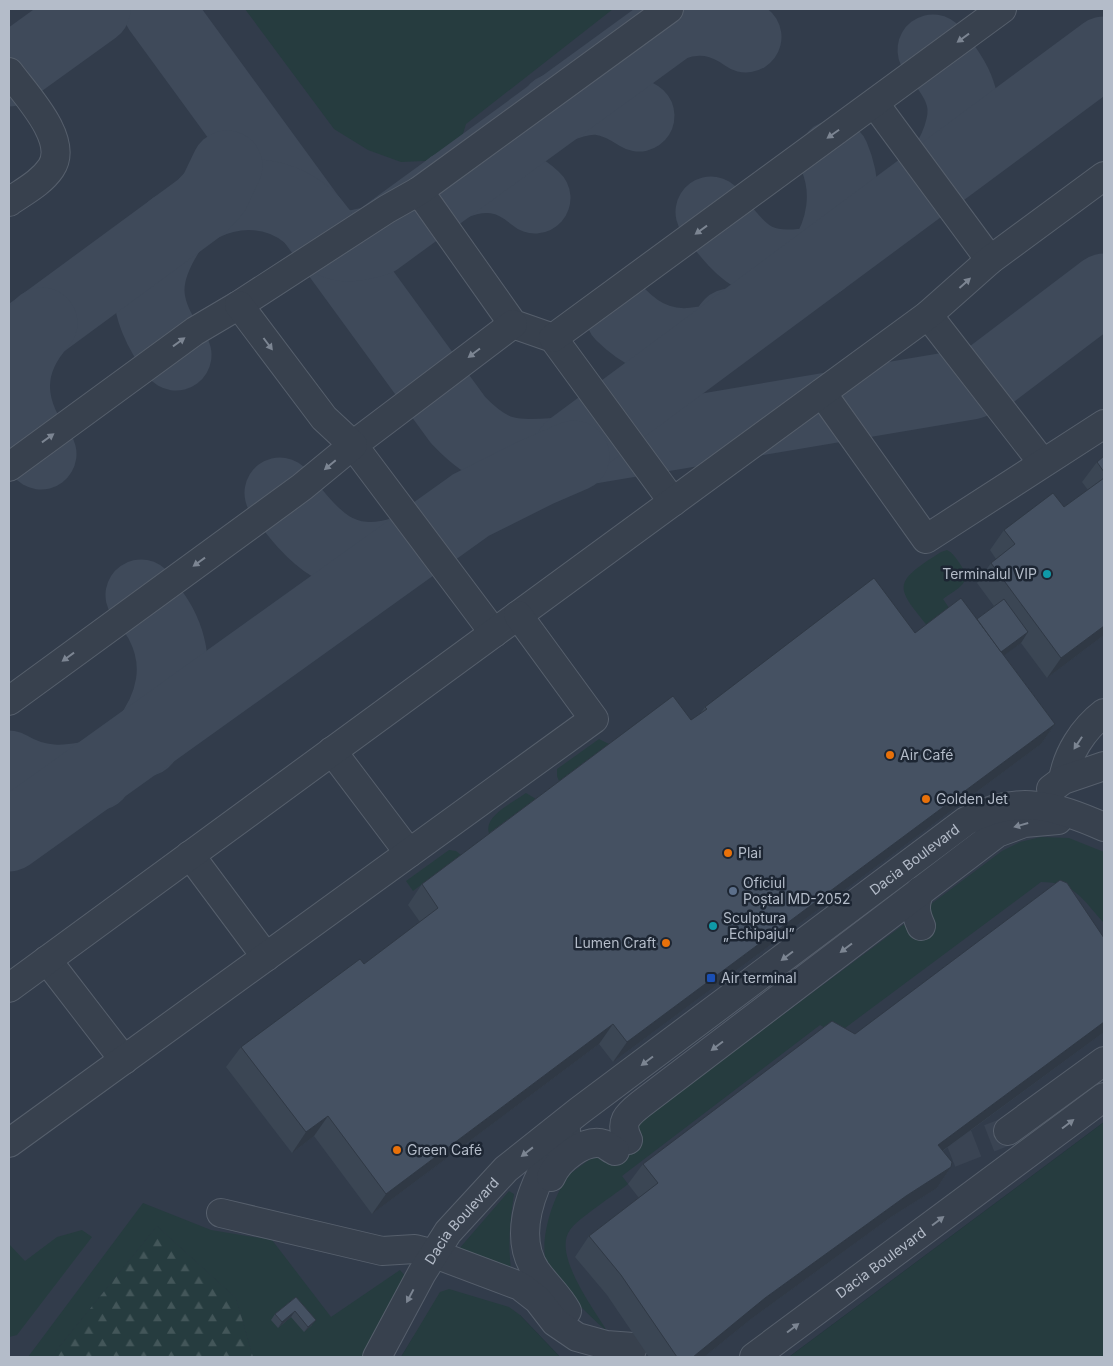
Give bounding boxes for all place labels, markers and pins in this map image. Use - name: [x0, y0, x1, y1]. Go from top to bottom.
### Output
- place label: Terminalul VIP: [942, 565, 1037, 582]
- marker: Terminalul VIP: [1041, 568, 1053, 580]
- place label: Air Café: [900, 746, 953, 763]
- marker: Air Café: [884, 749, 896, 761]
- place label: Golden Jet: [936, 790, 1008, 807]
- marker: Golden Jet: [920, 793, 932, 805]
- place label: Plai: [738, 844, 762, 861]
- marker: Plai: [722, 847, 734, 859]
- place label: Oficiul Poștal MD-2052: [743, 874, 851, 908]
- marker: Oficiul Poștal MD-2052: [727, 885, 739, 897]
- place label: Sculptura „Echipajul”: [723, 909, 795, 942]
- marker: Sculptura „Echipajul”: [707, 920, 719, 932]
- place label: Lumen Craft: [575, 934, 656, 951]
- marker: Lumen Craft: [660, 937, 672, 949]
- place label: Air terminal: [721, 969, 797, 986]
- marker: Air terminal: [705, 972, 717, 984]
- place label: Green Café: [407, 1141, 482, 1158]
- marker: Green Café: [391, 1144, 403, 1156]

